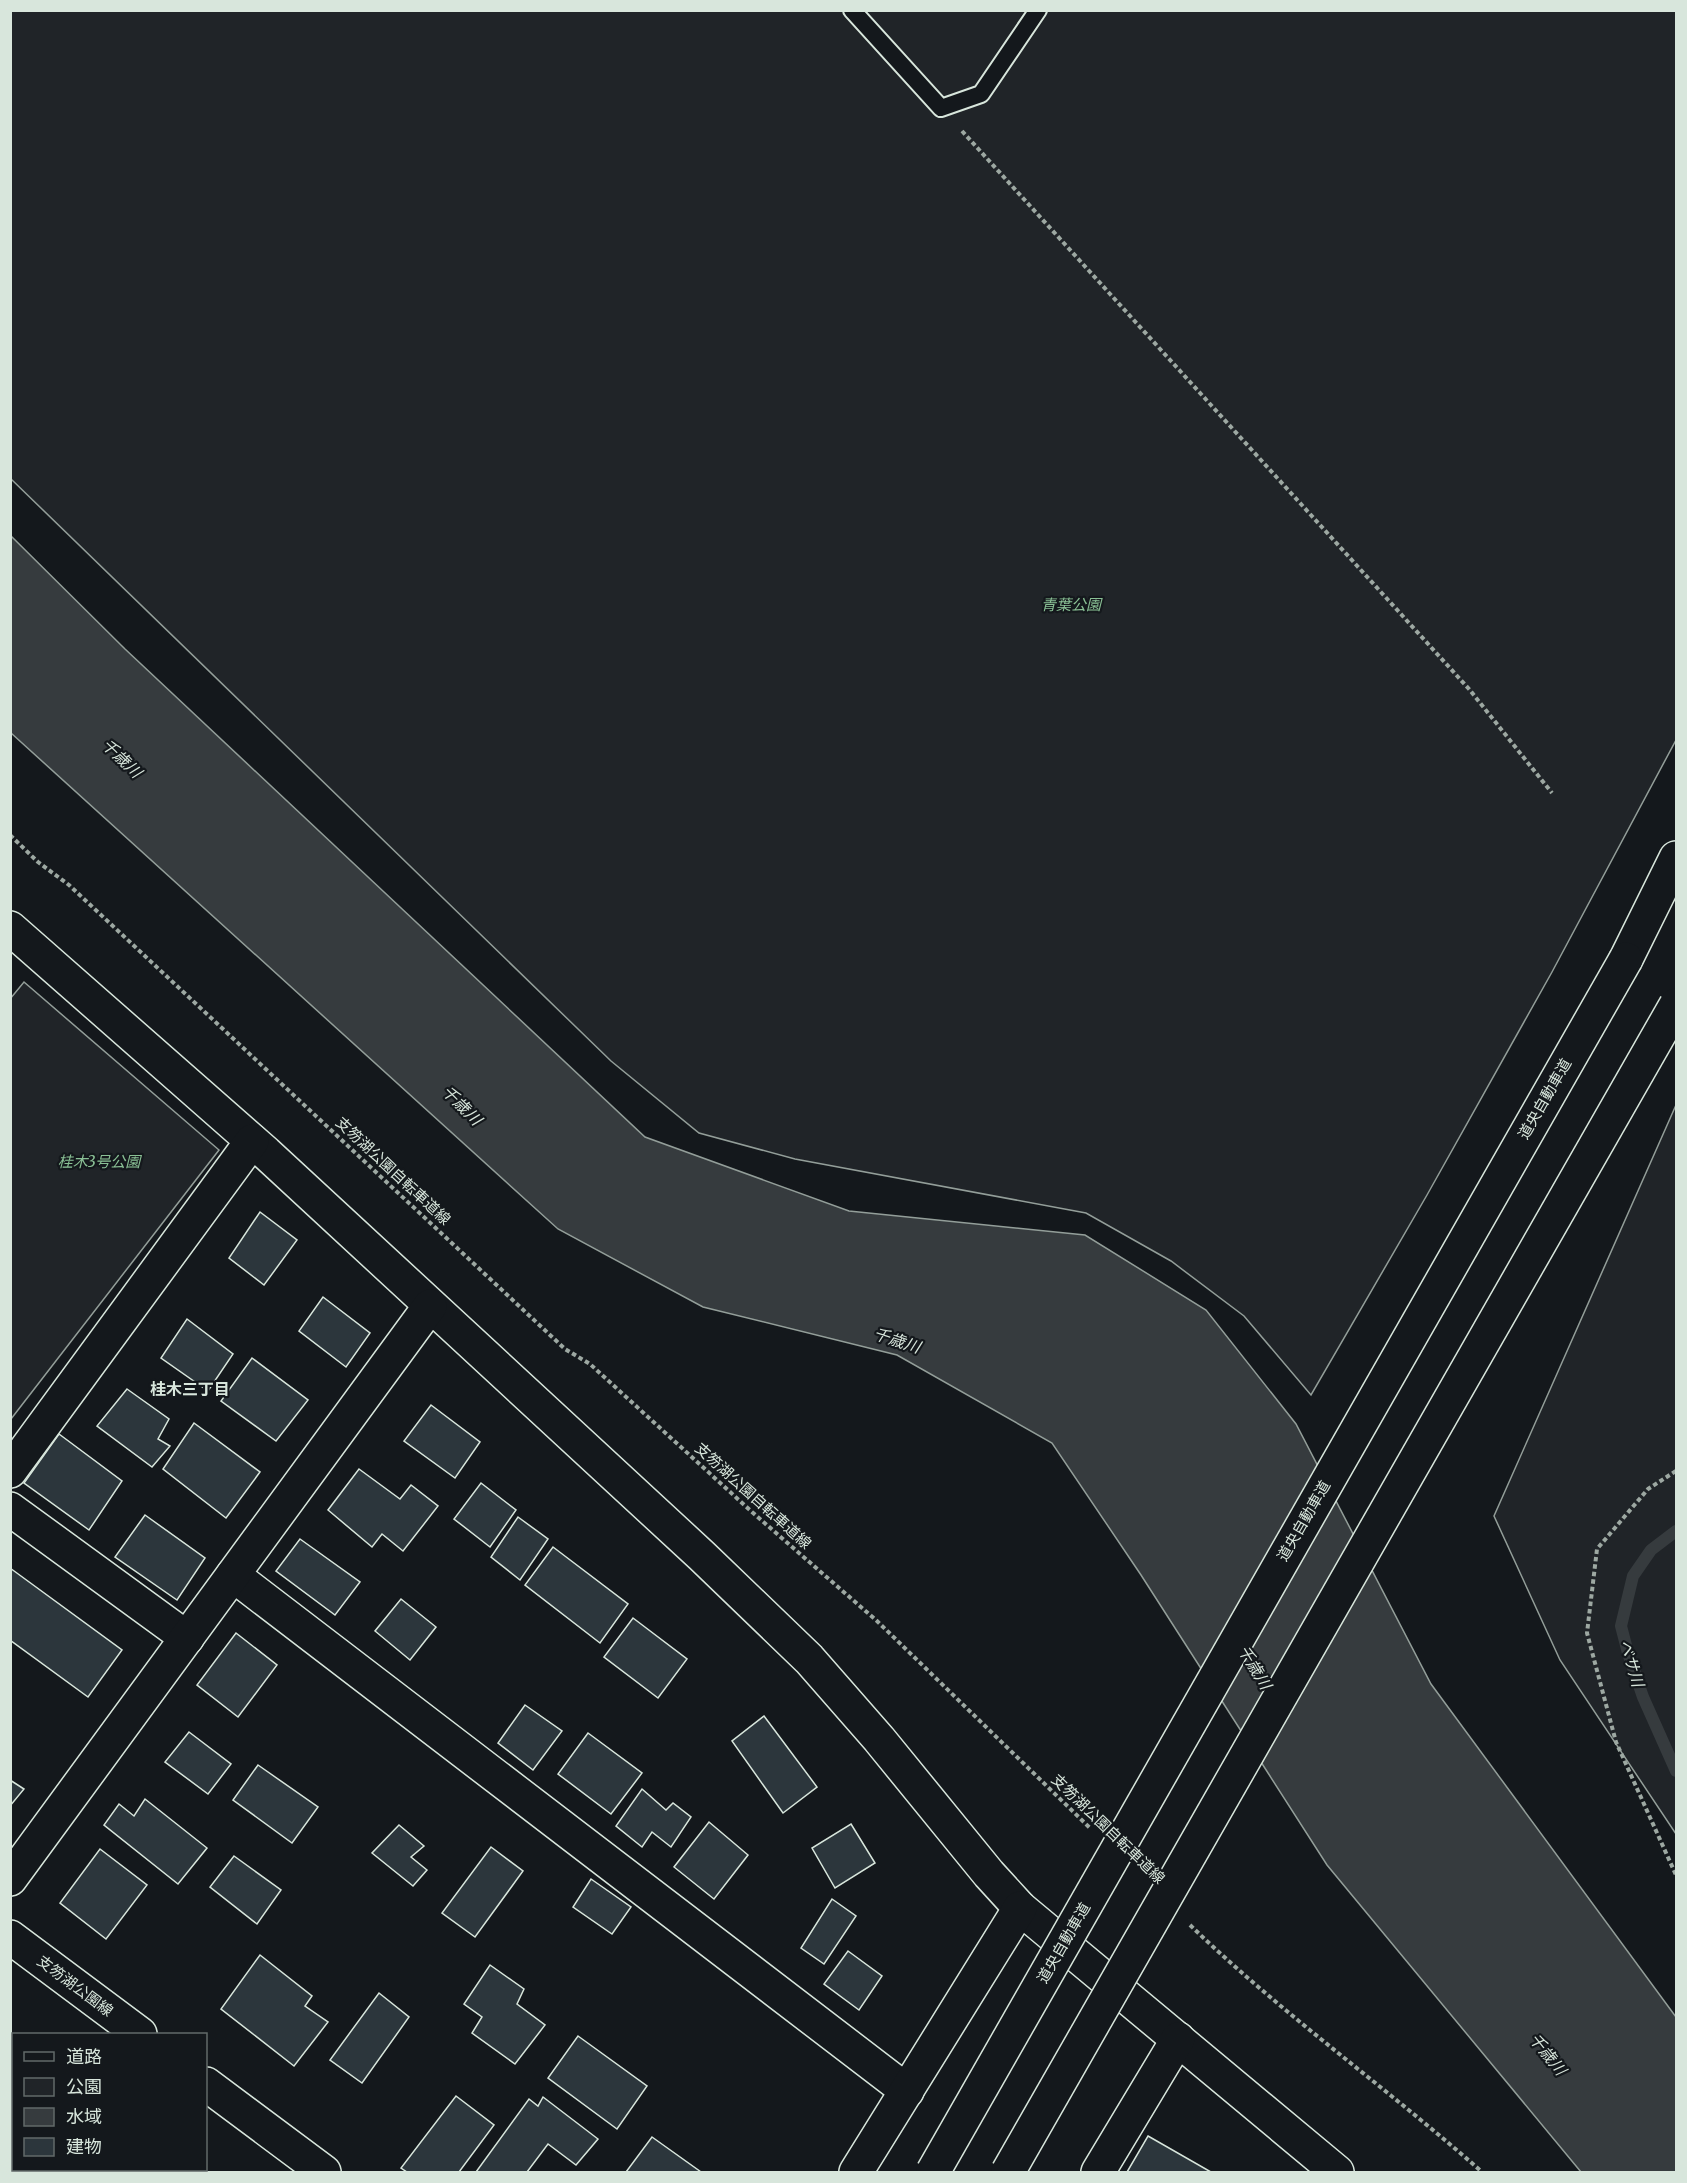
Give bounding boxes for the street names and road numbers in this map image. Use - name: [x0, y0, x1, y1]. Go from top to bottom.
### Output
- street label: 道央自動車道: [1514, 1055, 1575, 1142]
- street label: 支笏湖公園自転車道線: [332, 1113, 455, 1229]
- street label: 支笏湖公園自転車道線: [691, 1438, 815, 1553]
- street label: 道央自動車道: [1273, 1477, 1334, 1564]
- street label: 支笏湖公園自転車道線: [1048, 1770, 1169, 1888]
- street label: 道央自動車道: [1033, 1899, 1094, 1986]
- street label: 支笏湖公園線: [34, 1951, 117, 2020]

